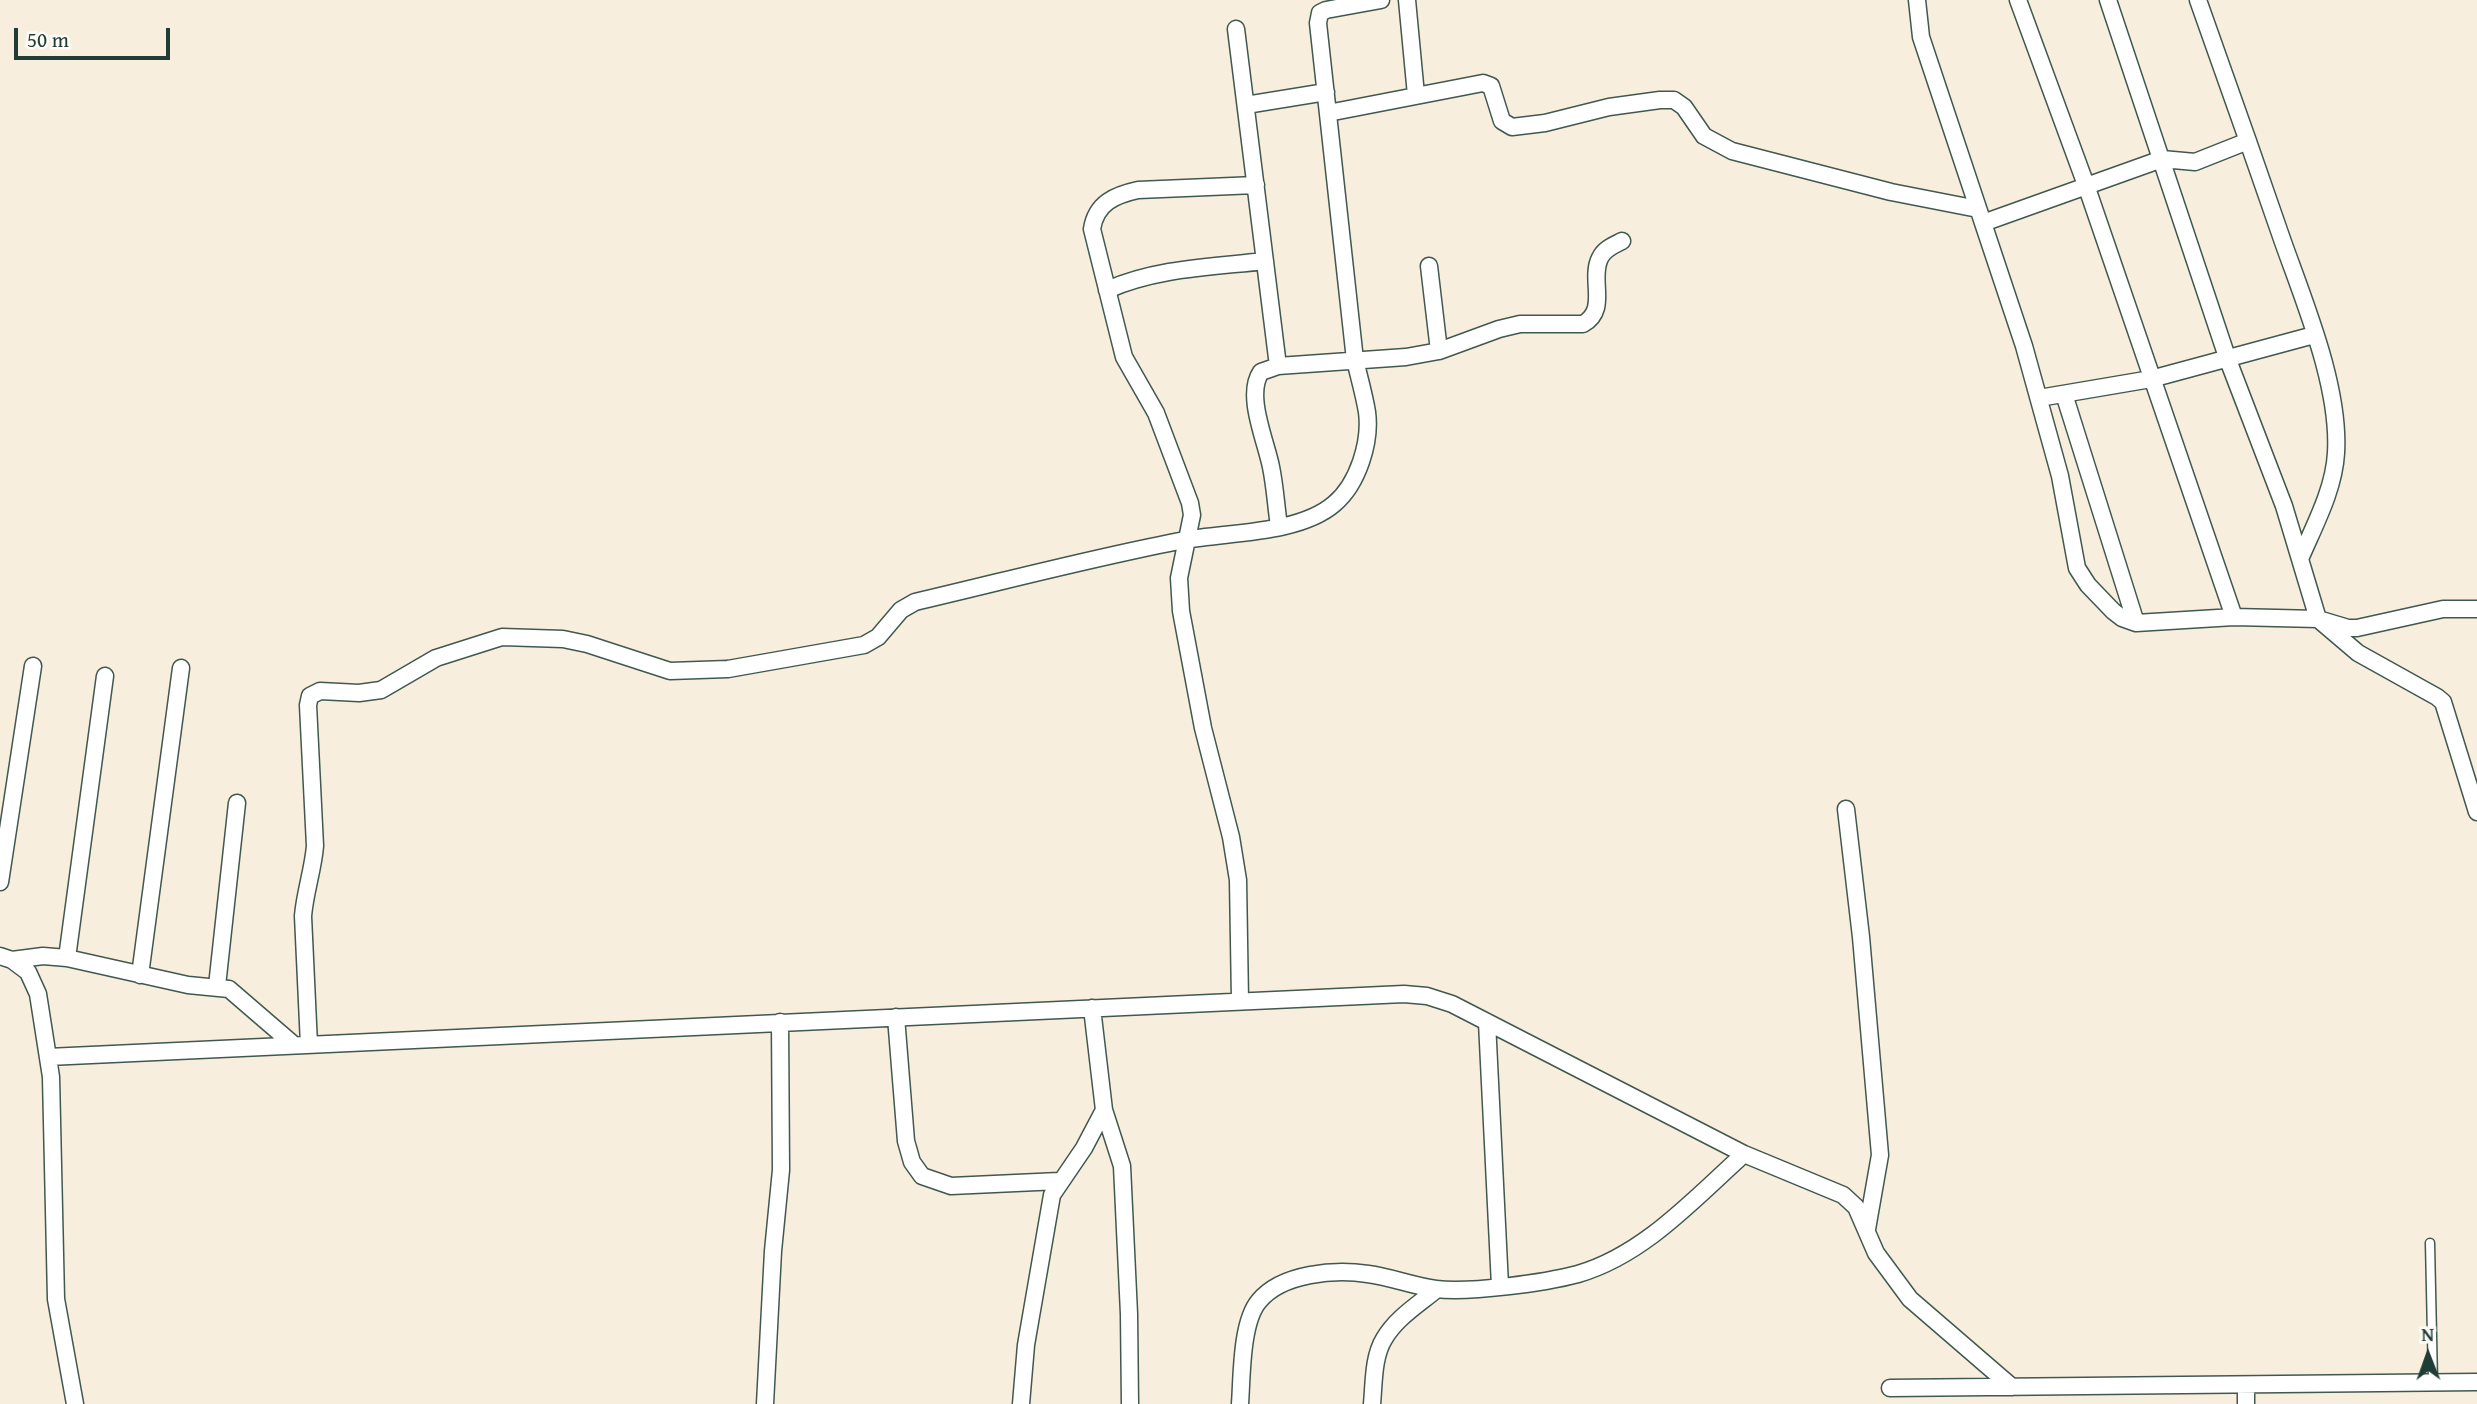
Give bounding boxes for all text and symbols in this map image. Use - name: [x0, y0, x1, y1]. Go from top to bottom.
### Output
- scale bar: [18, 14, 173, 58]
- text: 50 m: [27, 24, 69, 55]
- north arrow: [2393, 1320, 2463, 1390]
- text: N: [2421, 1320, 2434, 1348]

